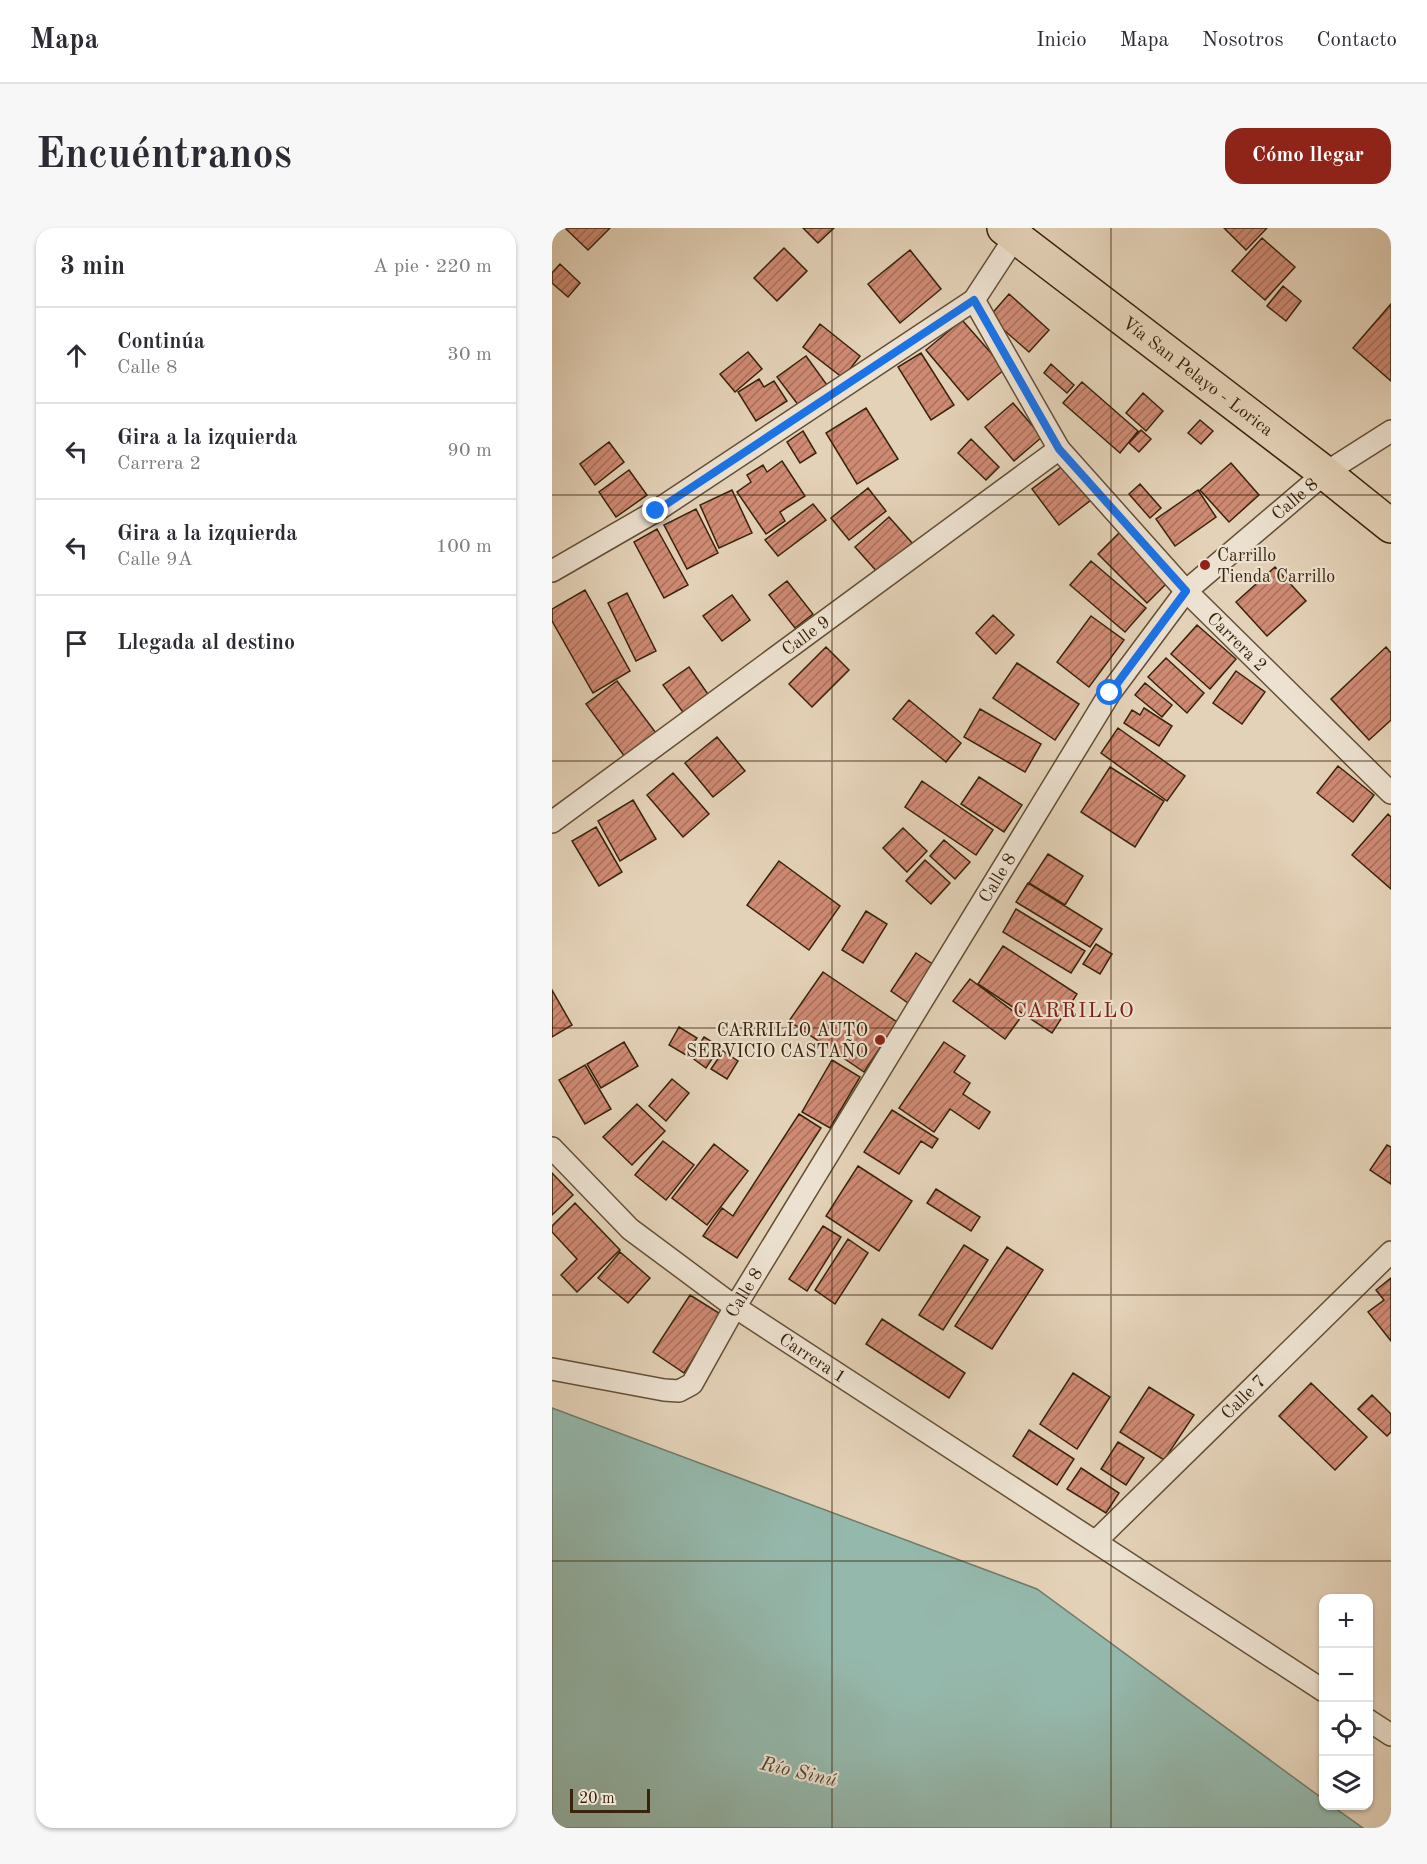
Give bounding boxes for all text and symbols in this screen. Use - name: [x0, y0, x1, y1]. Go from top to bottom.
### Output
- text: Mapa: [30, 27, 99, 55]
- text: Inicio: [1036, 30, 1087, 51]
- text: Mapa: [1120, 30, 1169, 51]
- text: Nosotros: [1202, 30, 1284, 51]
- text: Contacto: [1317, 30, 1397, 51]
- button: Cómo llegar: [1225, 128, 1391, 184]
- text: Encuéntranos: [36, 135, 292, 177]
- text: 3 min: [60, 254, 125, 280]
- text: A pie · 220 m: [373, 257, 492, 277]
- street label: Vía San Pelayo - Lorica: [1119, 314, 1276, 440]
- text: Continúa: [117, 331, 205, 353]
- icon: ahead: [60, 339, 93, 372]
- text: 30 m: [447, 345, 492, 365]
- text: Calle 8: [117, 358, 177, 378]
- text: Gira a la izquierda: [117, 427, 297, 449]
- icon: left: [60, 435, 93, 468]
- text: 90 m: [447, 441, 492, 461]
- text: Carrera 2: [117, 454, 201, 474]
- street label: Calle 8: [1269, 475, 1322, 524]
- route end: [642, 497, 668, 523]
- text: Gira a la izquierda: [117, 523, 297, 545]
- icon: left: [60, 531, 93, 564]
- text: 100 m: [436, 537, 492, 557]
- place label: Carrillo Tienda Carrillo: [1217, 547, 1335, 586]
- text: Calle 9A: [117, 550, 193, 570]
- marker: Carrillo Tienda Carrillo: [1198, 558, 1212, 572]
- street label: Carrera 2: [1203, 609, 1270, 675]
- street label: Calle 9: [779, 613, 834, 660]
- icon: arrive: [60, 627, 93, 660]
- text: Llegada al destino: [117, 632, 295, 654]
- route start: [1096, 679, 1122, 705]
- street label: Calle 8: [976, 850, 1020, 906]
- district label: CARRILLO: [1013, 1001, 1135, 1022]
- place label: CARRILLO AUTO SERVICIO CASTAÑO: [686, 1022, 868, 1061]
- marker: CARRILLO AUTO SERVICIO CASTAÑO: [873, 1033, 887, 1047]
- street label: Calle 8: [723, 1265, 767, 1321]
- street label: Carrera 1: [775, 1330, 849, 1387]
- street label: Calle 7: [1218, 1372, 1270, 1423]
- map controls: [1319, 1594, 1373, 1810]
- button: +: [1319, 1594, 1373, 1648]
- button: −: [1319, 1648, 1373, 1702]
- button: locate: [1319, 1702, 1373, 1756]
- water label: Río Sinú: [757, 1754, 839, 1791]
- button: layers: [1319, 1756, 1373, 1810]
- scale bar: [570, 1786, 650, 1814]
- text: 20 m: [579, 1791, 615, 1807]

